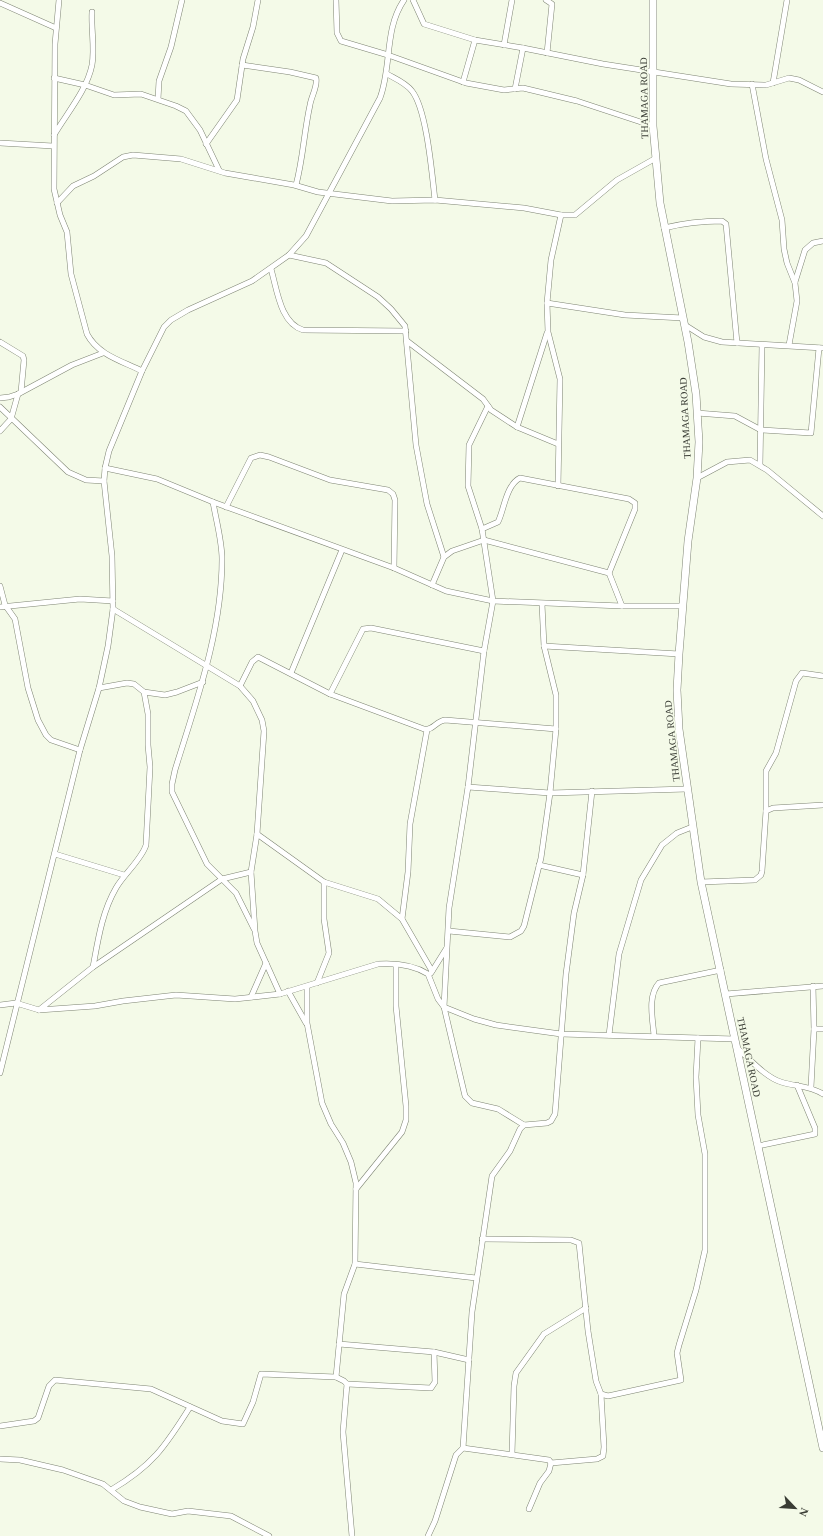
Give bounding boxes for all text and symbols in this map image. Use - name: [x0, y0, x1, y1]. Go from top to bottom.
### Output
- street label: THAMAGA ROAD: [638, 57, 650, 139]
- street label: THAMAGA ROAD: [677, 377, 693, 459]
- street label: THAMAGA ROAD: [662, 700, 682, 782]
- street label: THAMAGA ROAD: [735, 1016, 763, 1098]
- north arrow: [775, 1488, 815, 1528]
- text: N: [797, 1506, 811, 1518]

